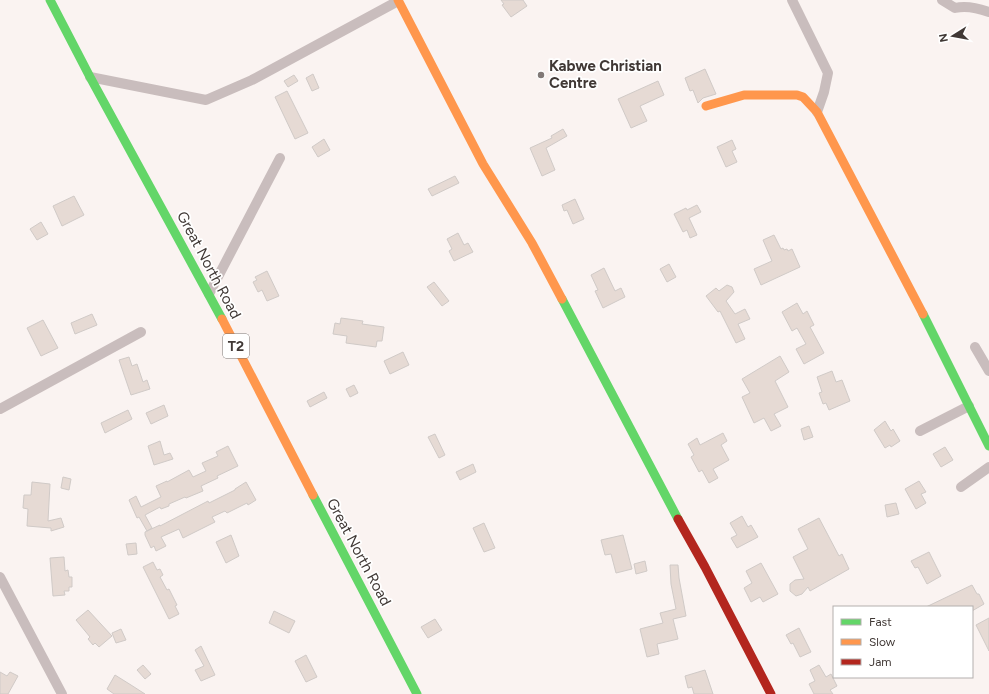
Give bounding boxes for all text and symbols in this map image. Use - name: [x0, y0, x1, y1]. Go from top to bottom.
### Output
- north arrow: [933, 16, 973, 56]
- text: N: [936, 32, 951, 43]
- place label: Kabwe Christian Centre: [549, 57, 662, 92]
- marker: Kabwe Christian Centre: [536, 70, 546, 80]
- street label: Great North Road: [173, 208, 245, 322]
- road number: T2: [223, 334, 249, 358]
- street label: Great North Road: [323, 495, 395, 609]
- legend: [833, 606, 973, 678]
- text: Fast: [869, 615, 892, 629]
- text: Slow: [869, 635, 896, 649]
- text: Jam: [869, 655, 892, 669]

